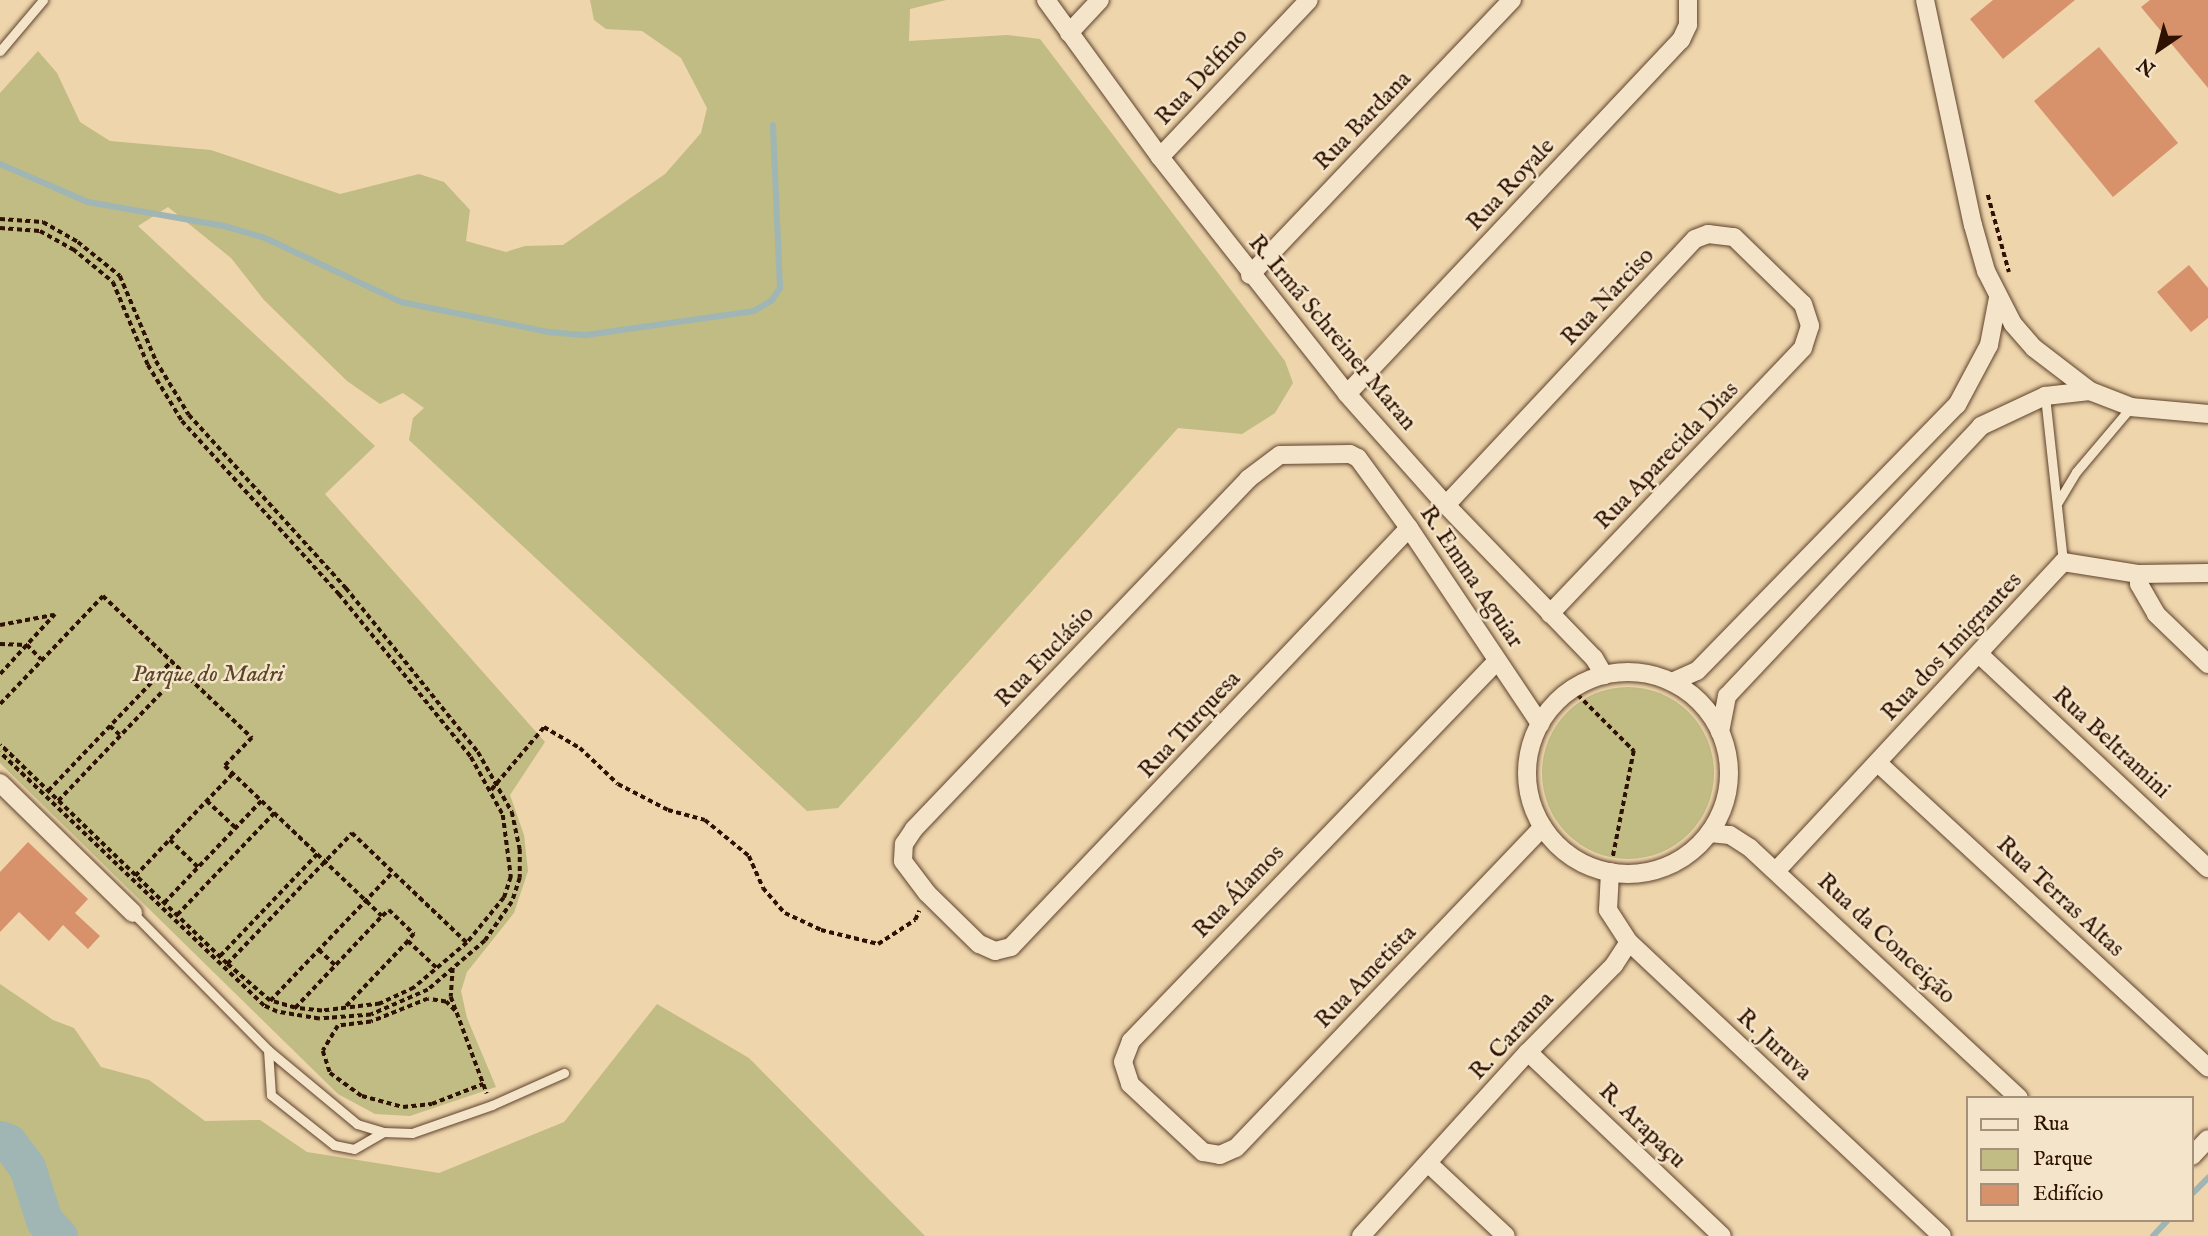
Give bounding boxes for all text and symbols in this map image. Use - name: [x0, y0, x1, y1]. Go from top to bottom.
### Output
- north arrow: [2124, 14, 2194, 84]
- street label: Rua Delfino: [1150, 22, 1254, 132]
- text: N: [2133, 52, 2161, 81]
- street label: Rua Bardana: [1308, 65, 1418, 177]
- street label: Rua Royale: [1461, 133, 1561, 237]
- street label: R. Irmã Schreiner Maran: [1242, 229, 1422, 437]
- street label: Rua Narciso: [1555, 242, 1661, 352]
- street label: Rua Aparecida Dias: [1589, 376, 1745, 536]
- street label: R. Emma Aguiar: [1413, 500, 1529, 654]
- street label: Rua dos Imigrantes: [1875, 566, 2029, 728]
- street label: Rua Euclásio: [989, 600, 1101, 714]
- park label: Parque do Madri: [132, 661, 284, 689]
- street label: Rua Turquesa: [1133, 665, 1247, 785]
- street label: Rua Beltramini: [2046, 681, 2176, 805]
- street label: Rua Terras Altas: [1990, 831, 2130, 963]
- street label: Rua Álamos: [1187, 839, 1291, 945]
- street label: Rua da Conceição: [1811, 868, 1961, 1010]
- street label: Rua Ametista: [1309, 919, 1423, 1035]
- street label: R. Carauna: [1464, 986, 1560, 1086]
- street label: R. Juruva: [1730, 1003, 1818, 1087]
- street label: R. Arapaçu: [1592, 1077, 1692, 1175]
- legend: [1966, 1096, 2194, 1222]
- text: Rua: [2033, 1111, 2069, 1138]
- text: Parque: [2033, 1146, 2093, 1173]
- text: Edifício: [2033, 1181, 2103, 1208]

